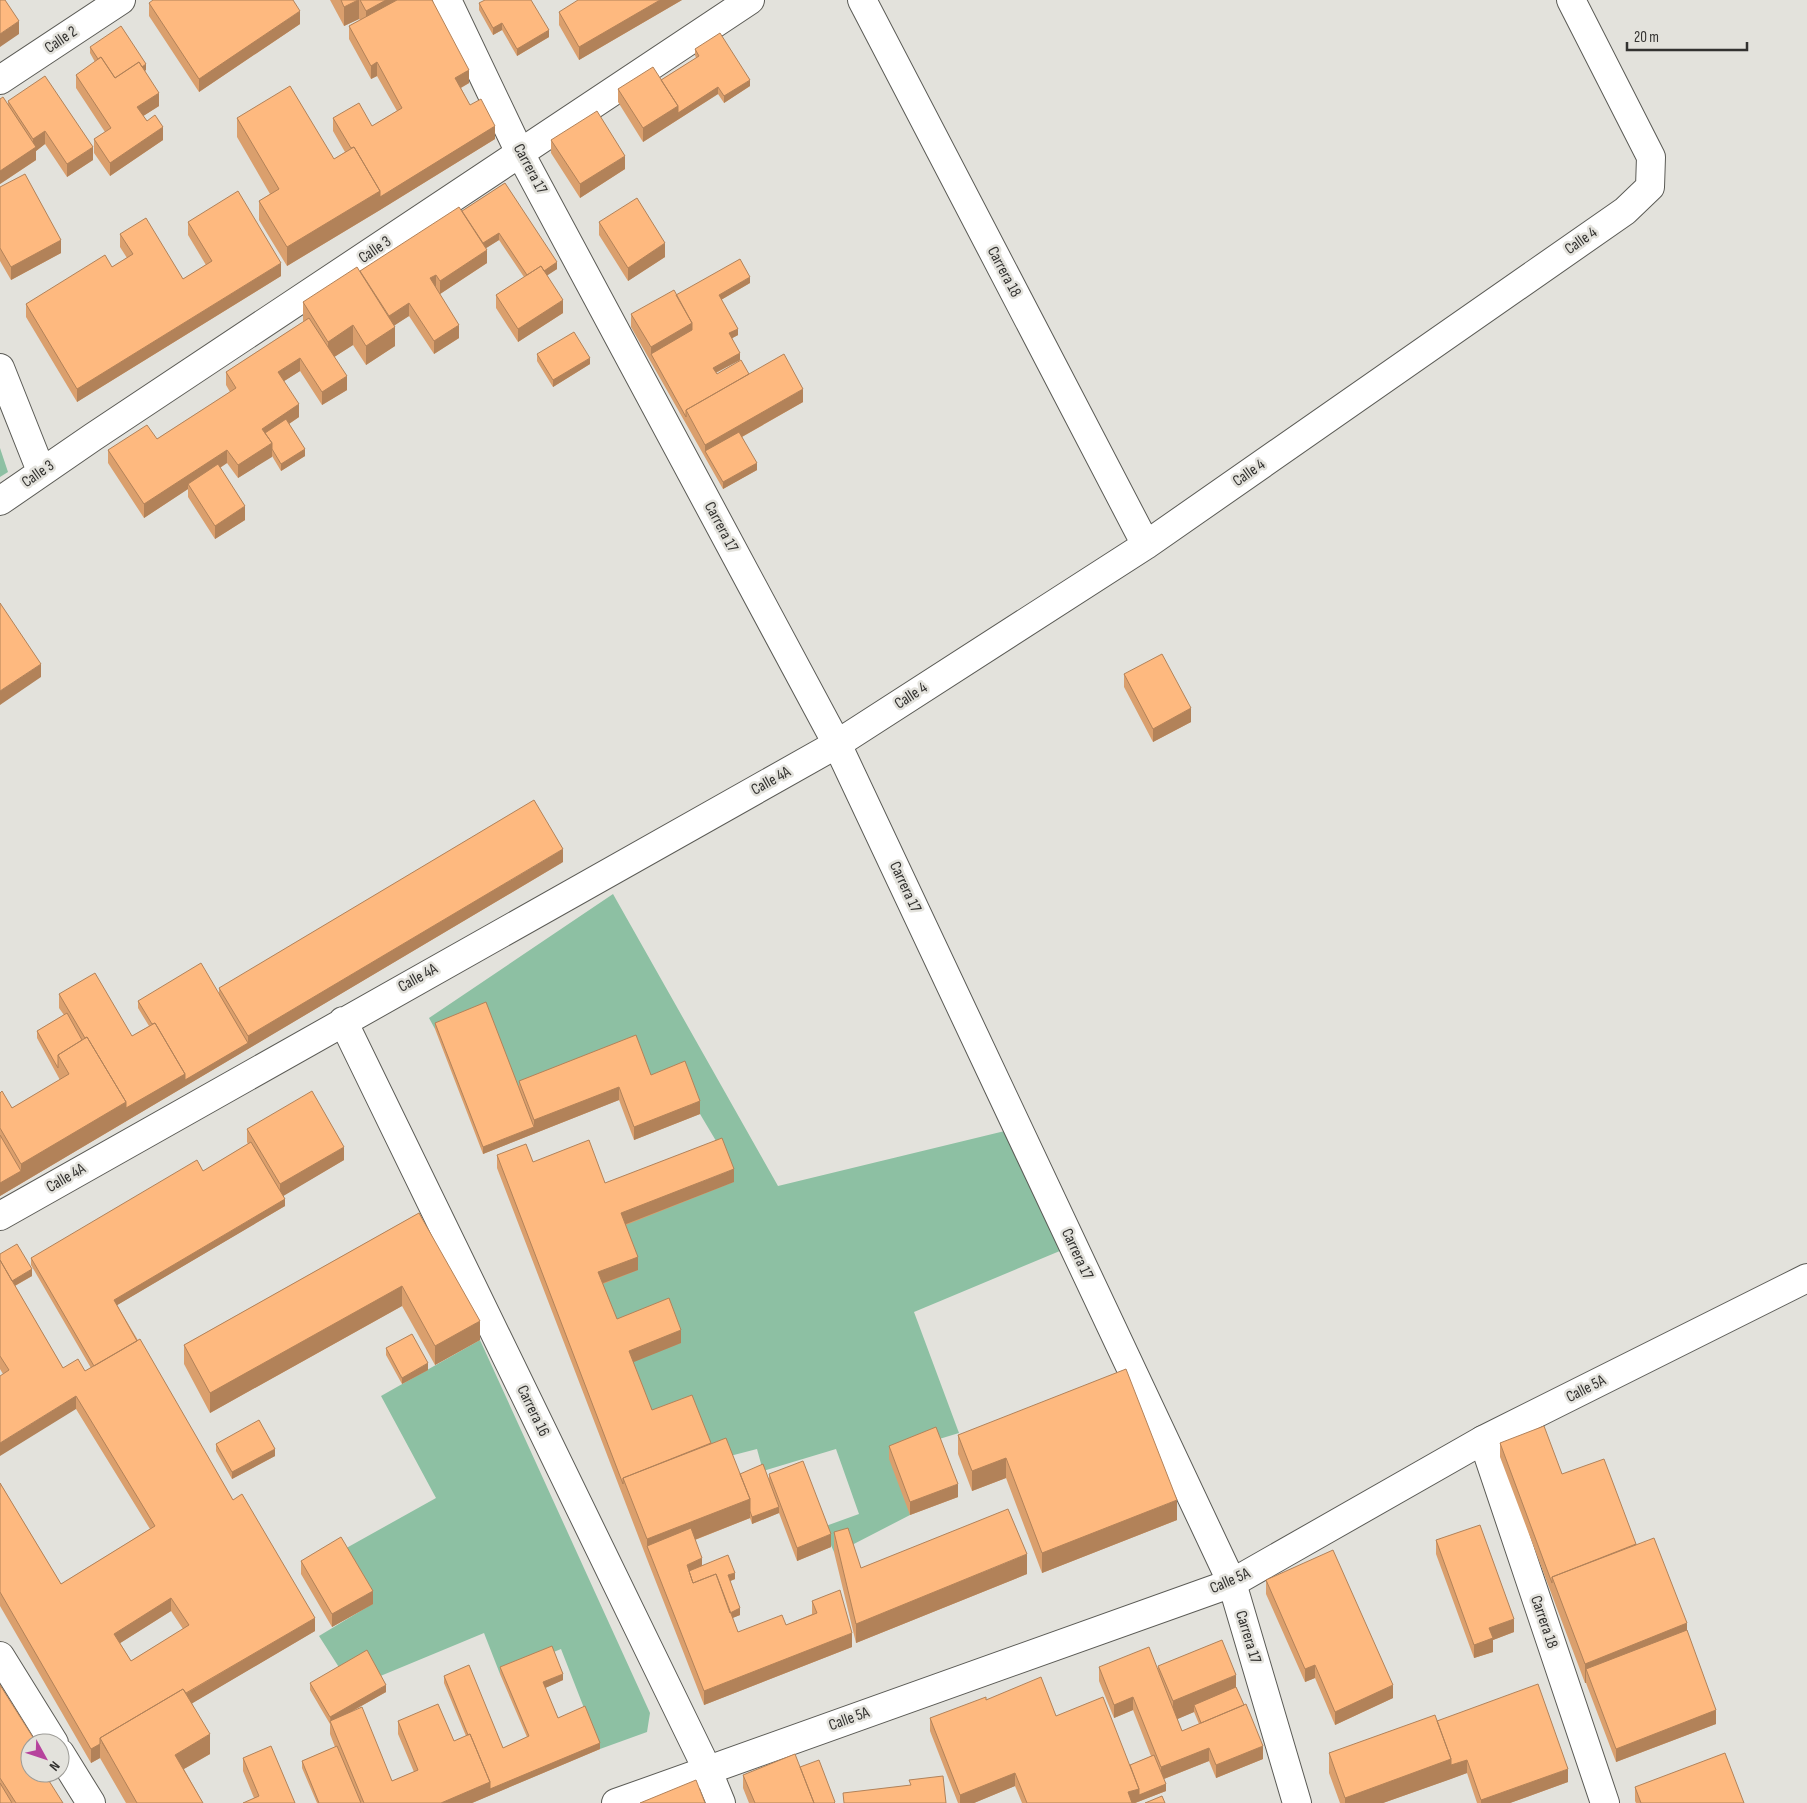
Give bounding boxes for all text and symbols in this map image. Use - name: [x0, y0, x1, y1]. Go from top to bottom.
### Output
- scale bar: [1627, 20, 1747, 52]
- street label: Calle 2: [41, 22, 81, 58]
- text: 20 m: [1634, 28, 1659, 47]
- street label: Carrera 17: [509, 141, 551, 198]
- street label: Calle 4: [1561, 223, 1601, 259]
- street label: Calle 3: [355, 232, 395, 268]
- street label: Carrera 18: [983, 243, 1025, 301]
- street label: Calle 4: [1229, 455, 1269, 491]
- street label: Calle 3: [18, 456, 58, 492]
- street label: Carrera 17: [700, 499, 742, 556]
- street label: Calle 4: [891, 678, 931, 714]
- street label: Calle 4A: [748, 762, 794, 800]
- street label: Carrera 17: [885, 859, 925, 916]
- street label: Calle 4A: [395, 959, 441, 997]
- street label: Calle 4A: [43, 1159, 89, 1197]
- street label: Carrera 17: [1057, 1226, 1097, 1283]
- street label: Calle 5A: [1563, 1371, 1609, 1407]
- street label: Carrera 16: [512, 1382, 554, 1440]
- street label: Calle 5A: [1207, 1564, 1253, 1598]
- street label: Carrera 18: [1526, 1593, 1562, 1651]
- street label: Carrera 17: [1231, 1608, 1265, 1666]
- street label: Calle 5A: [826, 1703, 872, 1735]
- north arrow: [20, 1733, 70, 1783]
- text: N: [46, 1758, 63, 1774]

